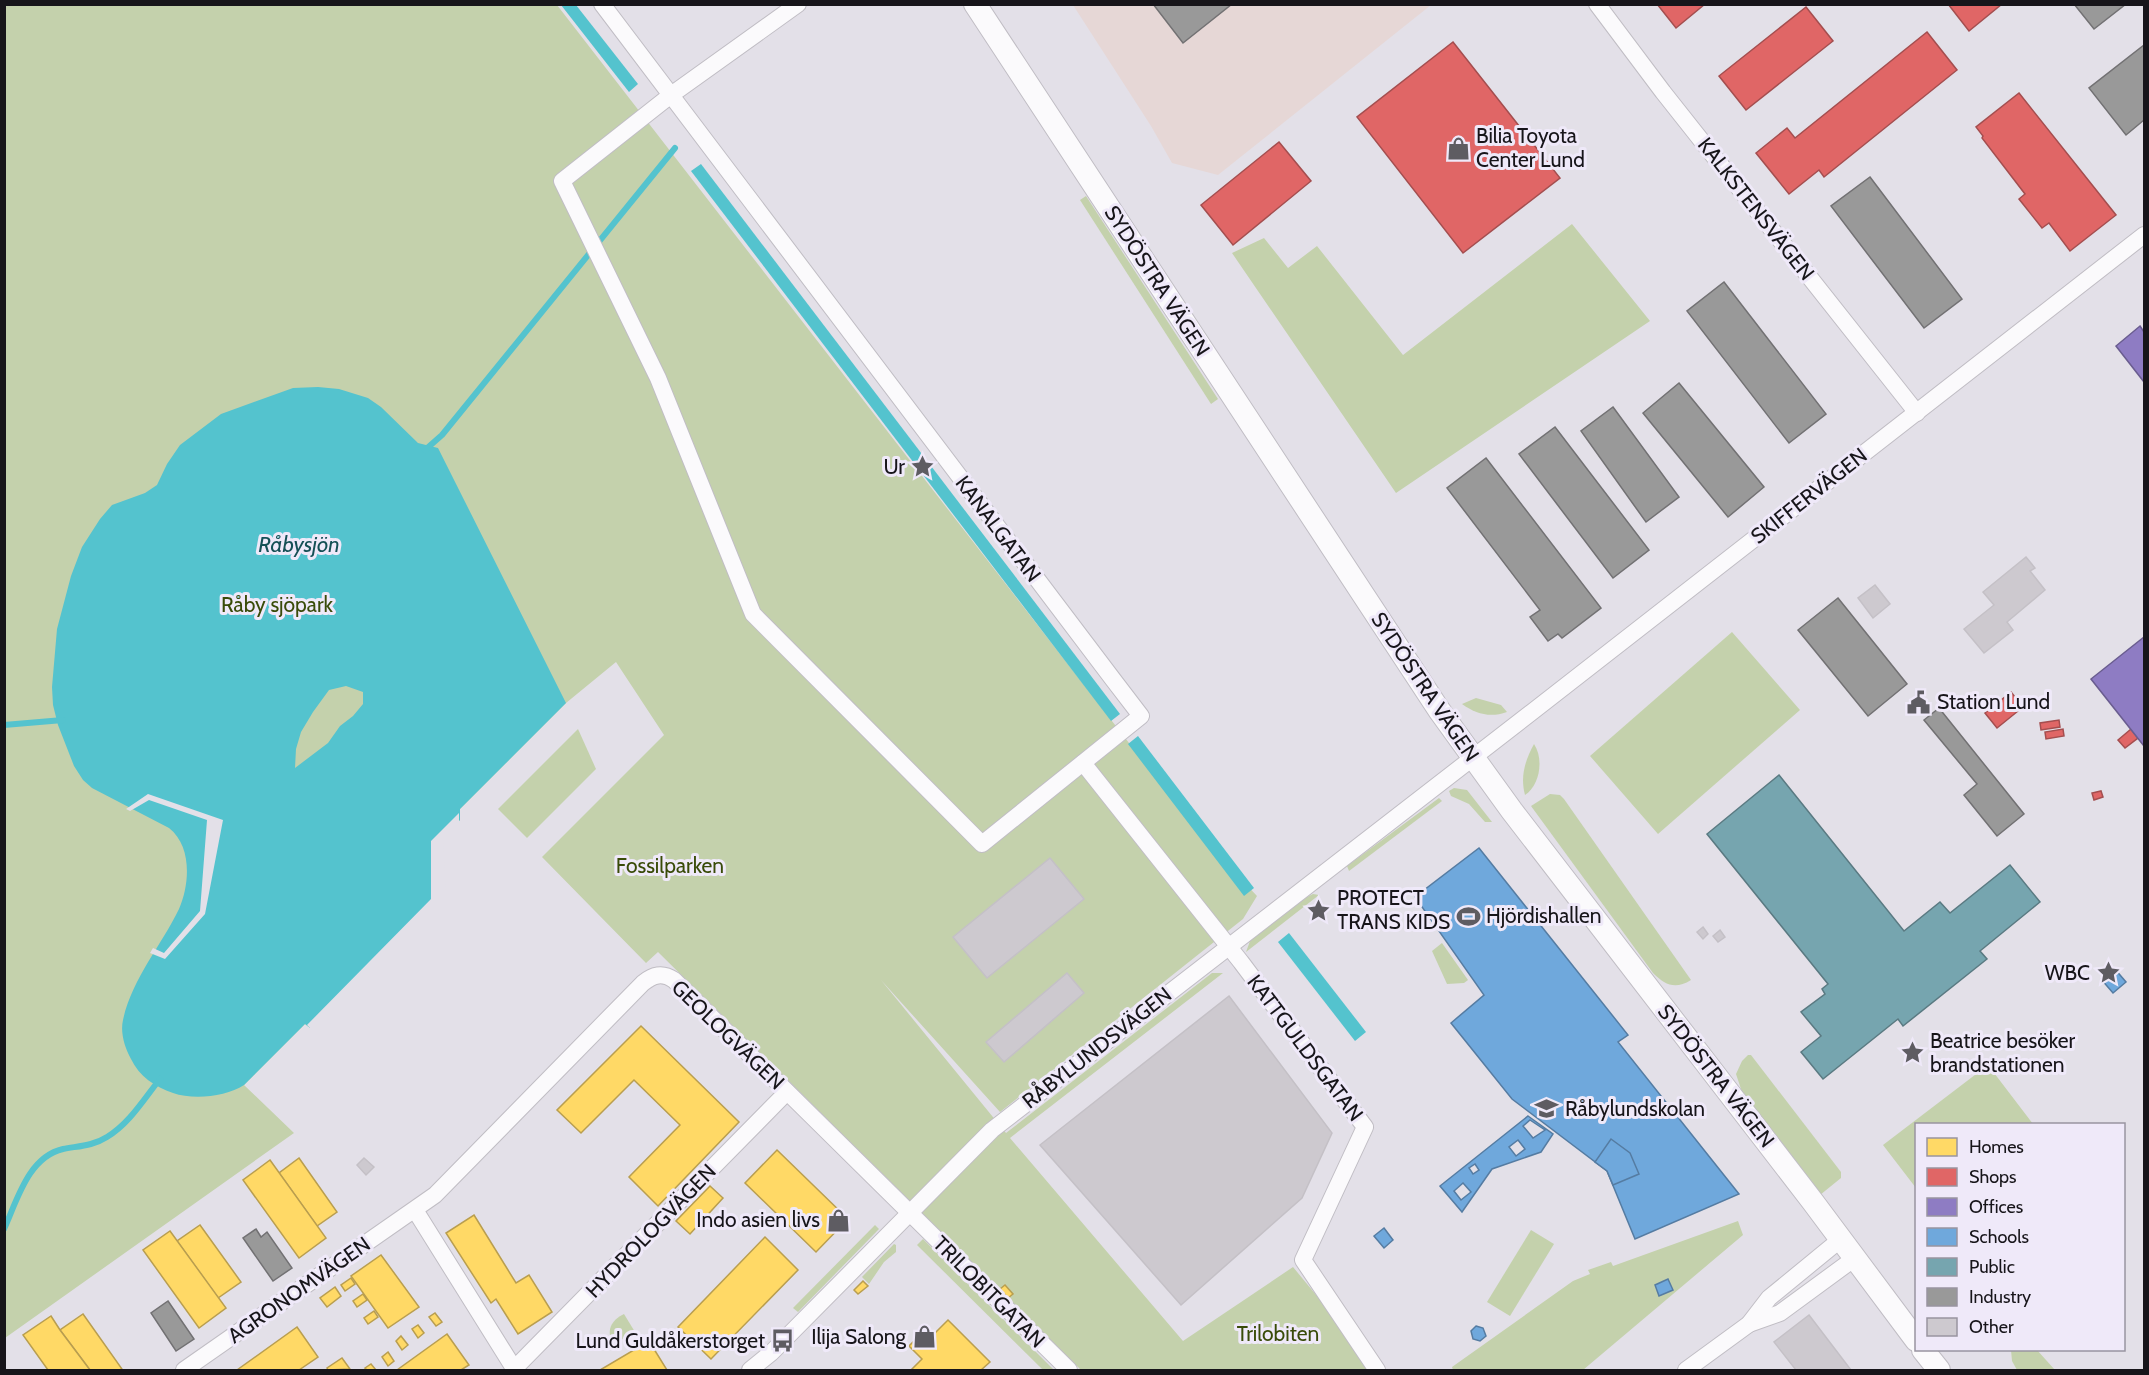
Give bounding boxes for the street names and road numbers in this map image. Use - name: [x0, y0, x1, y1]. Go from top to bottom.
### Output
- street label: KALKSTENSVÄGEN: [1693, 132, 1820, 285]
- street label: SYDÖSTRA VÄGEN: [1099, 201, 1215, 361]
- street label: SKIFFERVÄGEN: [1746, 442, 1872, 549]
- street label: KANALGATAN: [950, 471, 1046, 587]
- street label: SYDÖSTRA VÄGEN: [1366, 607, 1485, 766]
- street label: KATTGULDSGATAN: [1242, 970, 1369, 1126]
- street label: GEOLOGVÄGEN: [667, 975, 790, 1095]
- street label: RÅBYLUNDSVÄGEN: [1017, 981, 1176, 1114]
- street label: SYDÖSTRA VÄGEN: [1653, 999, 1780, 1152]
- street label: HYDROLOGVÄGEN: [580, 1159, 721, 1303]
- street label: AGRONOMVÄGEN: [223, 1231, 375, 1348]
- street label: TRILOBITGATAN: [928, 1231, 1050, 1353]

